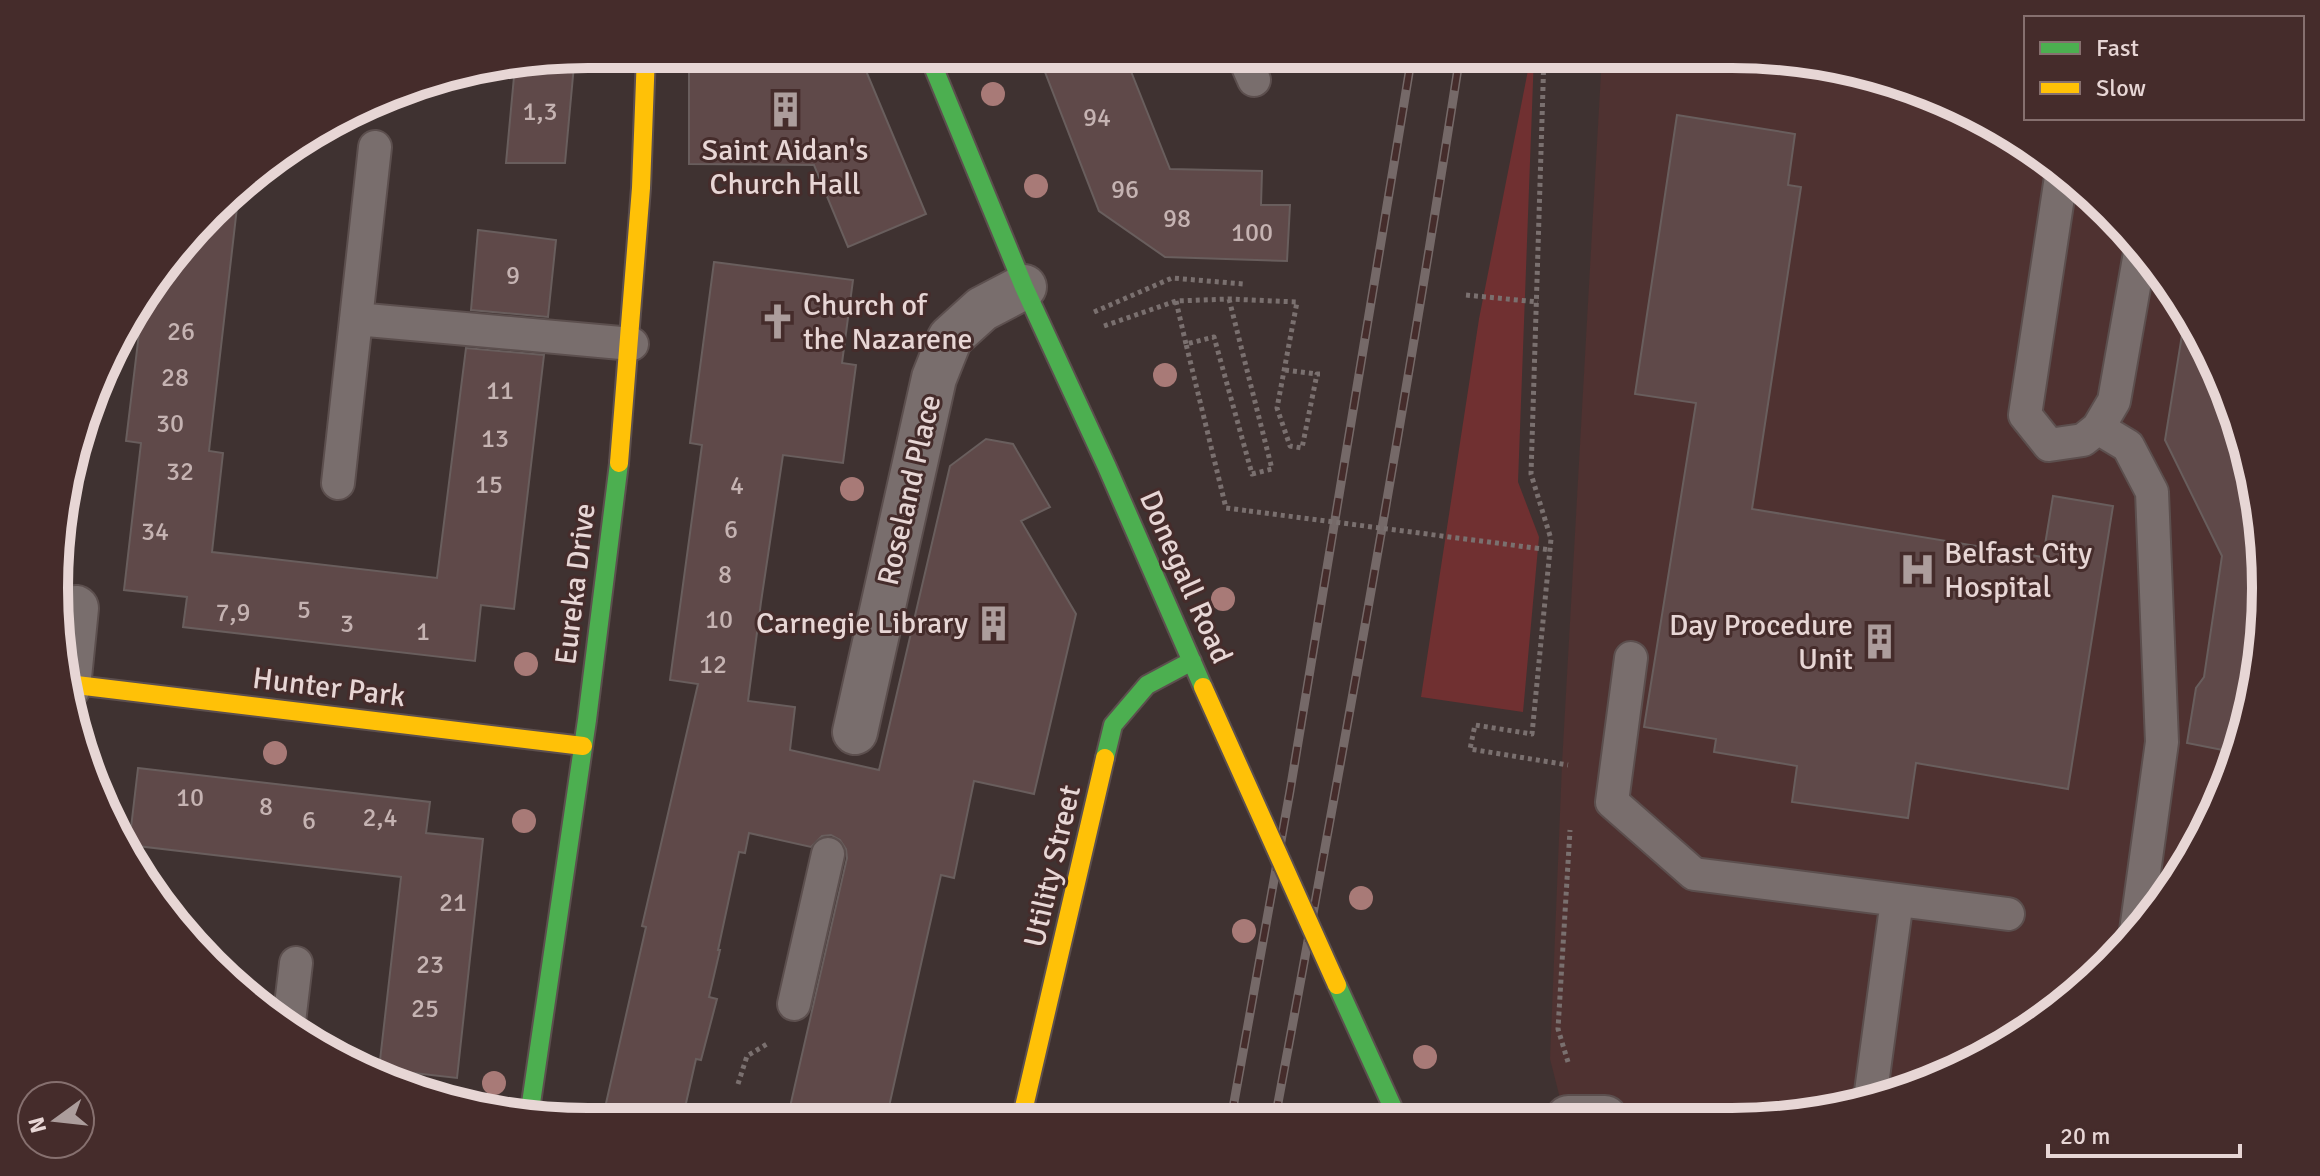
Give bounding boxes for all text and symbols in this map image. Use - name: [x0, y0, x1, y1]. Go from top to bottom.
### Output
- legend: [2024, 16, 2304, 120]
- text: Fast: [2096, 33, 2139, 63]
- text: Slow: [2096, 73, 2146, 103]
- building icon: Saint Aidan's Church Hall: [766, 90, 804, 128]
- house number: 1,3: [522, 96, 558, 128]
- house number: 94: [1083, 102, 1111, 134]
- place label: Saint Aidan's Church Hall: [702, 132, 868, 203]
- house number: 96: [1111, 174, 1139, 206]
- house number: 98: [1163, 203, 1191, 235]
- house number: 100: [1231, 217, 1273, 249]
- house number: 9: [506, 260, 520, 292]
- place label: Church of the Nazarene: [803, 287, 973, 358]
- church icon: Church of the Nazarene: [758, 303, 796, 341]
- house number: 26: [167, 316, 195, 348]
- house number: 28: [161, 362, 189, 394]
- house number: 11: [486, 375, 514, 407]
- street label: Roseland Place: [870, 391, 949, 589]
- house number: 30: [156, 408, 184, 440]
- house number: 13: [481, 423, 509, 455]
- house number: 32: [166, 456, 194, 488]
- house number: 15: [475, 469, 503, 501]
- house number: 4: [730, 470, 744, 502]
- street label: Donegall Road: [1131, 485, 1240, 669]
- street label: Eureka Drive: [547, 501, 604, 667]
- house number: 6: [724, 514, 738, 546]
- house number: 34: [141, 516, 169, 548]
- place label: Belfast City Hospital: [1944, 535, 2092, 606]
- hospital icon: Belfast City Hospital: [1899, 551, 1937, 589]
- house number: 8: [718, 559, 732, 591]
- house number: 5: [297, 594, 311, 626]
- house number: 7,9: [215, 597, 251, 629]
- house number: 10: [705, 604, 733, 636]
- building icon: Carnegie Library: [975, 604, 1013, 642]
- place label: Carnegie Library: [756, 605, 968, 642]
- place label: Day Procedure Unit: [1669, 607, 1853, 678]
- house number: 3: [340, 608, 354, 640]
- house number: 1: [416, 616, 430, 648]
- building icon: Day Procedure Unit: [1860, 623, 1898, 661]
- house number: 12: [699, 649, 727, 681]
- street label: Hunter Park: [250, 660, 407, 715]
- house number: 10: [176, 782, 204, 814]
- street label: Utility Street: [1016, 782, 1089, 951]
- house number: 8: [259, 791, 273, 823]
- house number: 2,4: [362, 802, 398, 834]
- house number: 6: [302, 805, 316, 837]
- house number: 21: [439, 887, 467, 919]
- house number: 23: [416, 949, 444, 981]
- house number: 25: [411, 993, 439, 1025]
- north arrow: [16, 1080, 96, 1160]
- scale bar: [2048, 1108, 2240, 1158]
- text: N: [22, 1114, 52, 1136]
- text: 20 m: [2060, 1121, 2110, 1151]

